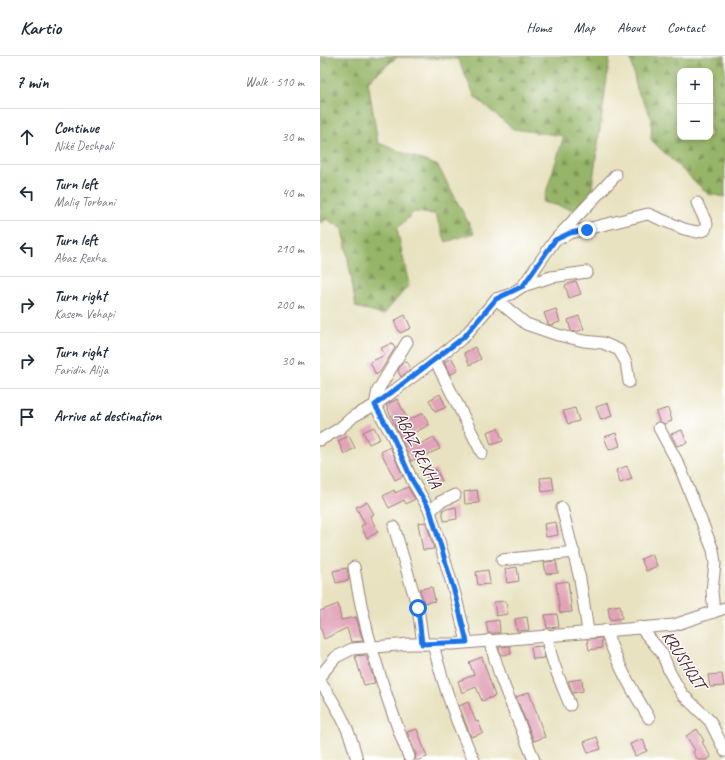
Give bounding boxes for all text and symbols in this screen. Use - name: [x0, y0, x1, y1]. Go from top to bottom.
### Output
- text: Kartio: [20, 16, 61, 40]
- text: Home: [526, 19, 552, 36]
- text: Map: [574, 19, 595, 36]
- text: About: [617, 19, 645, 36]
- text: Contact: [667, 19, 705, 36]
- map controls: [677, 68, 713, 140]
- button: +: [677, 68, 713, 104]
- text: 7 min: [16, 72, 49, 93]
- text: Walk · 510 m: [245, 74, 304, 90]
- button: −: [677, 104, 713, 140]
- text: Continue: [54, 119, 99, 138]
- icon: ahead: [16, 126, 38, 148]
- text: 30 m: [282, 129, 304, 145]
- text: Nikë Deshpali: [54, 138, 114, 154]
- text: Turn left: [54, 175, 97, 194]
- icon: left: [16, 182, 38, 204]
- text: 40 m: [282, 185, 304, 201]
- text: Maliq Torbani: [54, 194, 115, 210]
- route end: [578, 221, 596, 239]
- text: Turn left: [54, 231, 97, 250]
- icon: left: [16, 238, 38, 260]
- text: 210 m: [276, 241, 304, 257]
- text: Abaz Rexha: [54, 250, 106, 266]
- text: Turn right: [54, 287, 107, 306]
- icon: right: [16, 294, 38, 316]
- text: 200 m: [276, 297, 304, 313]
- text: Kasem Vehapi: [54, 306, 115, 322]
- text: Turn right: [54, 343, 107, 362]
- icon: right: [16, 350, 38, 372]
- text: 30 m: [282, 353, 304, 369]
- text: Faridin Alija: [54, 362, 108, 378]
- icon: arrive: [16, 406, 38, 428]
- text: Arrive at destination: [54, 407, 161, 426]
- street label: ABAZ REXHA: [390, 408, 447, 493]
- route start: [409, 599, 427, 617]
- street label: KRUSHQIT: [657, 627, 713, 697]

